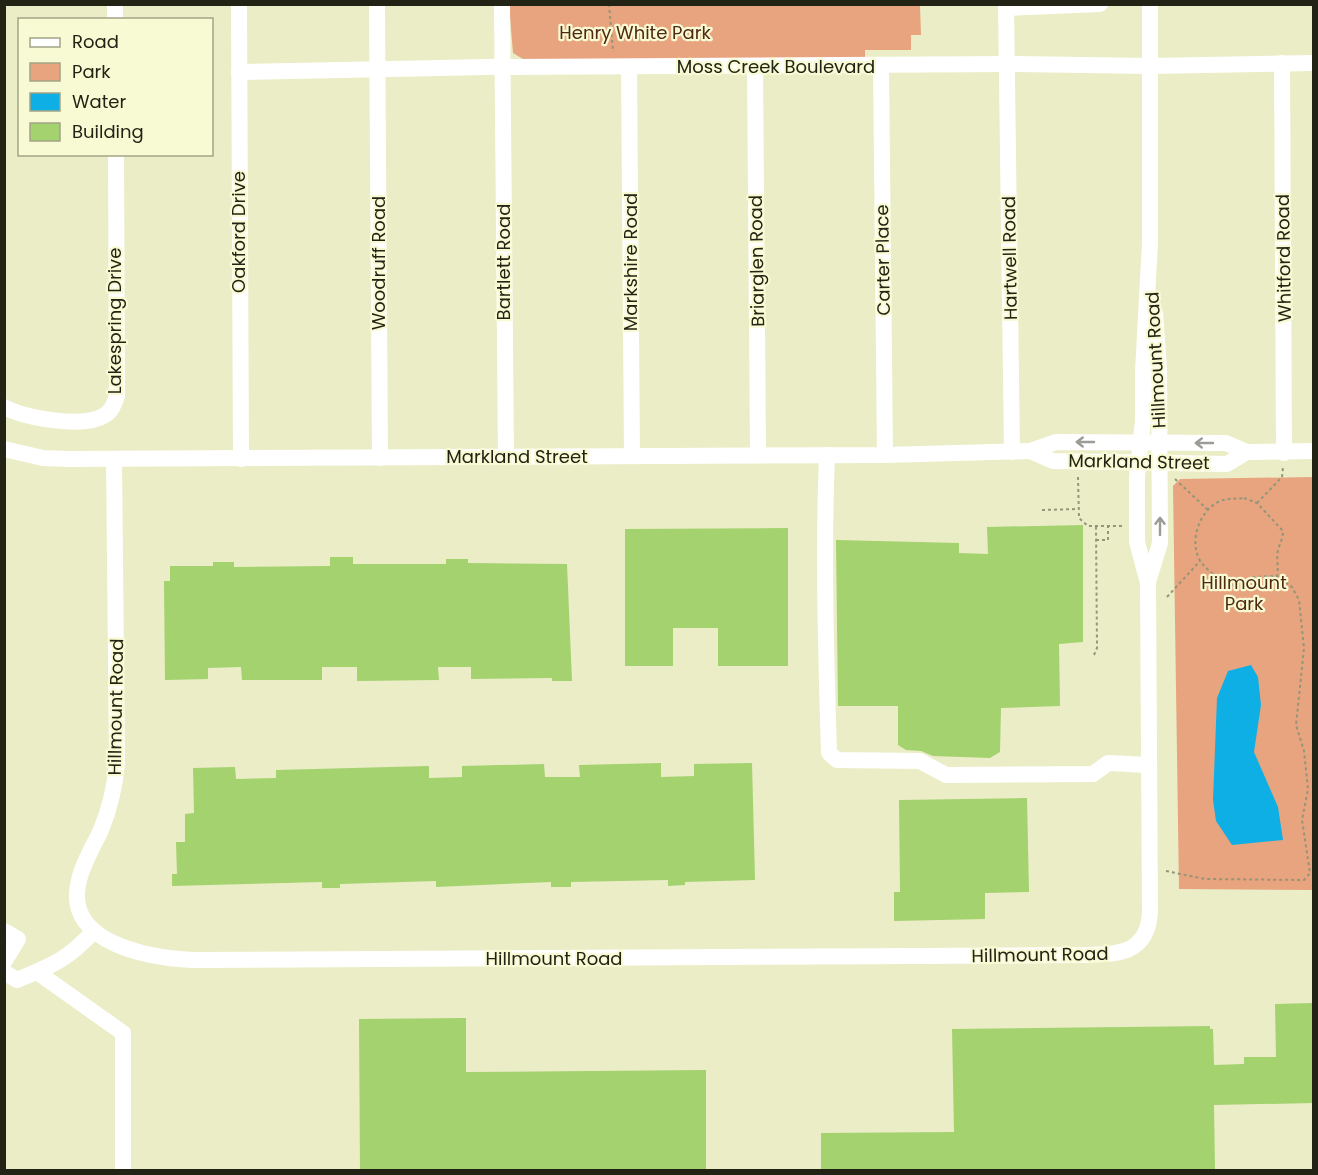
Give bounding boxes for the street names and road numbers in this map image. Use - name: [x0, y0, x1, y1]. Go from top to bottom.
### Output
- street label: Moss Creek Boulevard: [677, 54, 875, 79]
- street label: Oakford Drive: [226, 171, 251, 293]
- street label: Markshire Road: [618, 193, 643, 331]
- street label: Whitford Road: [1270, 194, 1297, 322]
- street label: Briarglen Road: [743, 195, 770, 327]
- street label: Woodruff Road: [366, 196, 391, 330]
- street label: Hartwell Road: [996, 196, 1023, 320]
- street label: Bartlett Road: [491, 204, 516, 320]
- street label: Carter Place: [869, 204, 896, 316]
- street label: Lakespring Drive: [102, 248, 127, 394]
- street label: Hillmount Road: [1139, 291, 1172, 429]
- street label: Markland Street: [446, 444, 588, 469]
- street label: Markland Street: [1068, 448, 1210, 475]
- street label: Hillmount Road: [102, 638, 129, 776]
- street label: Hillmount Road: [971, 941, 1109, 968]
- street label: Hillmount Road: [486, 946, 623, 971]

